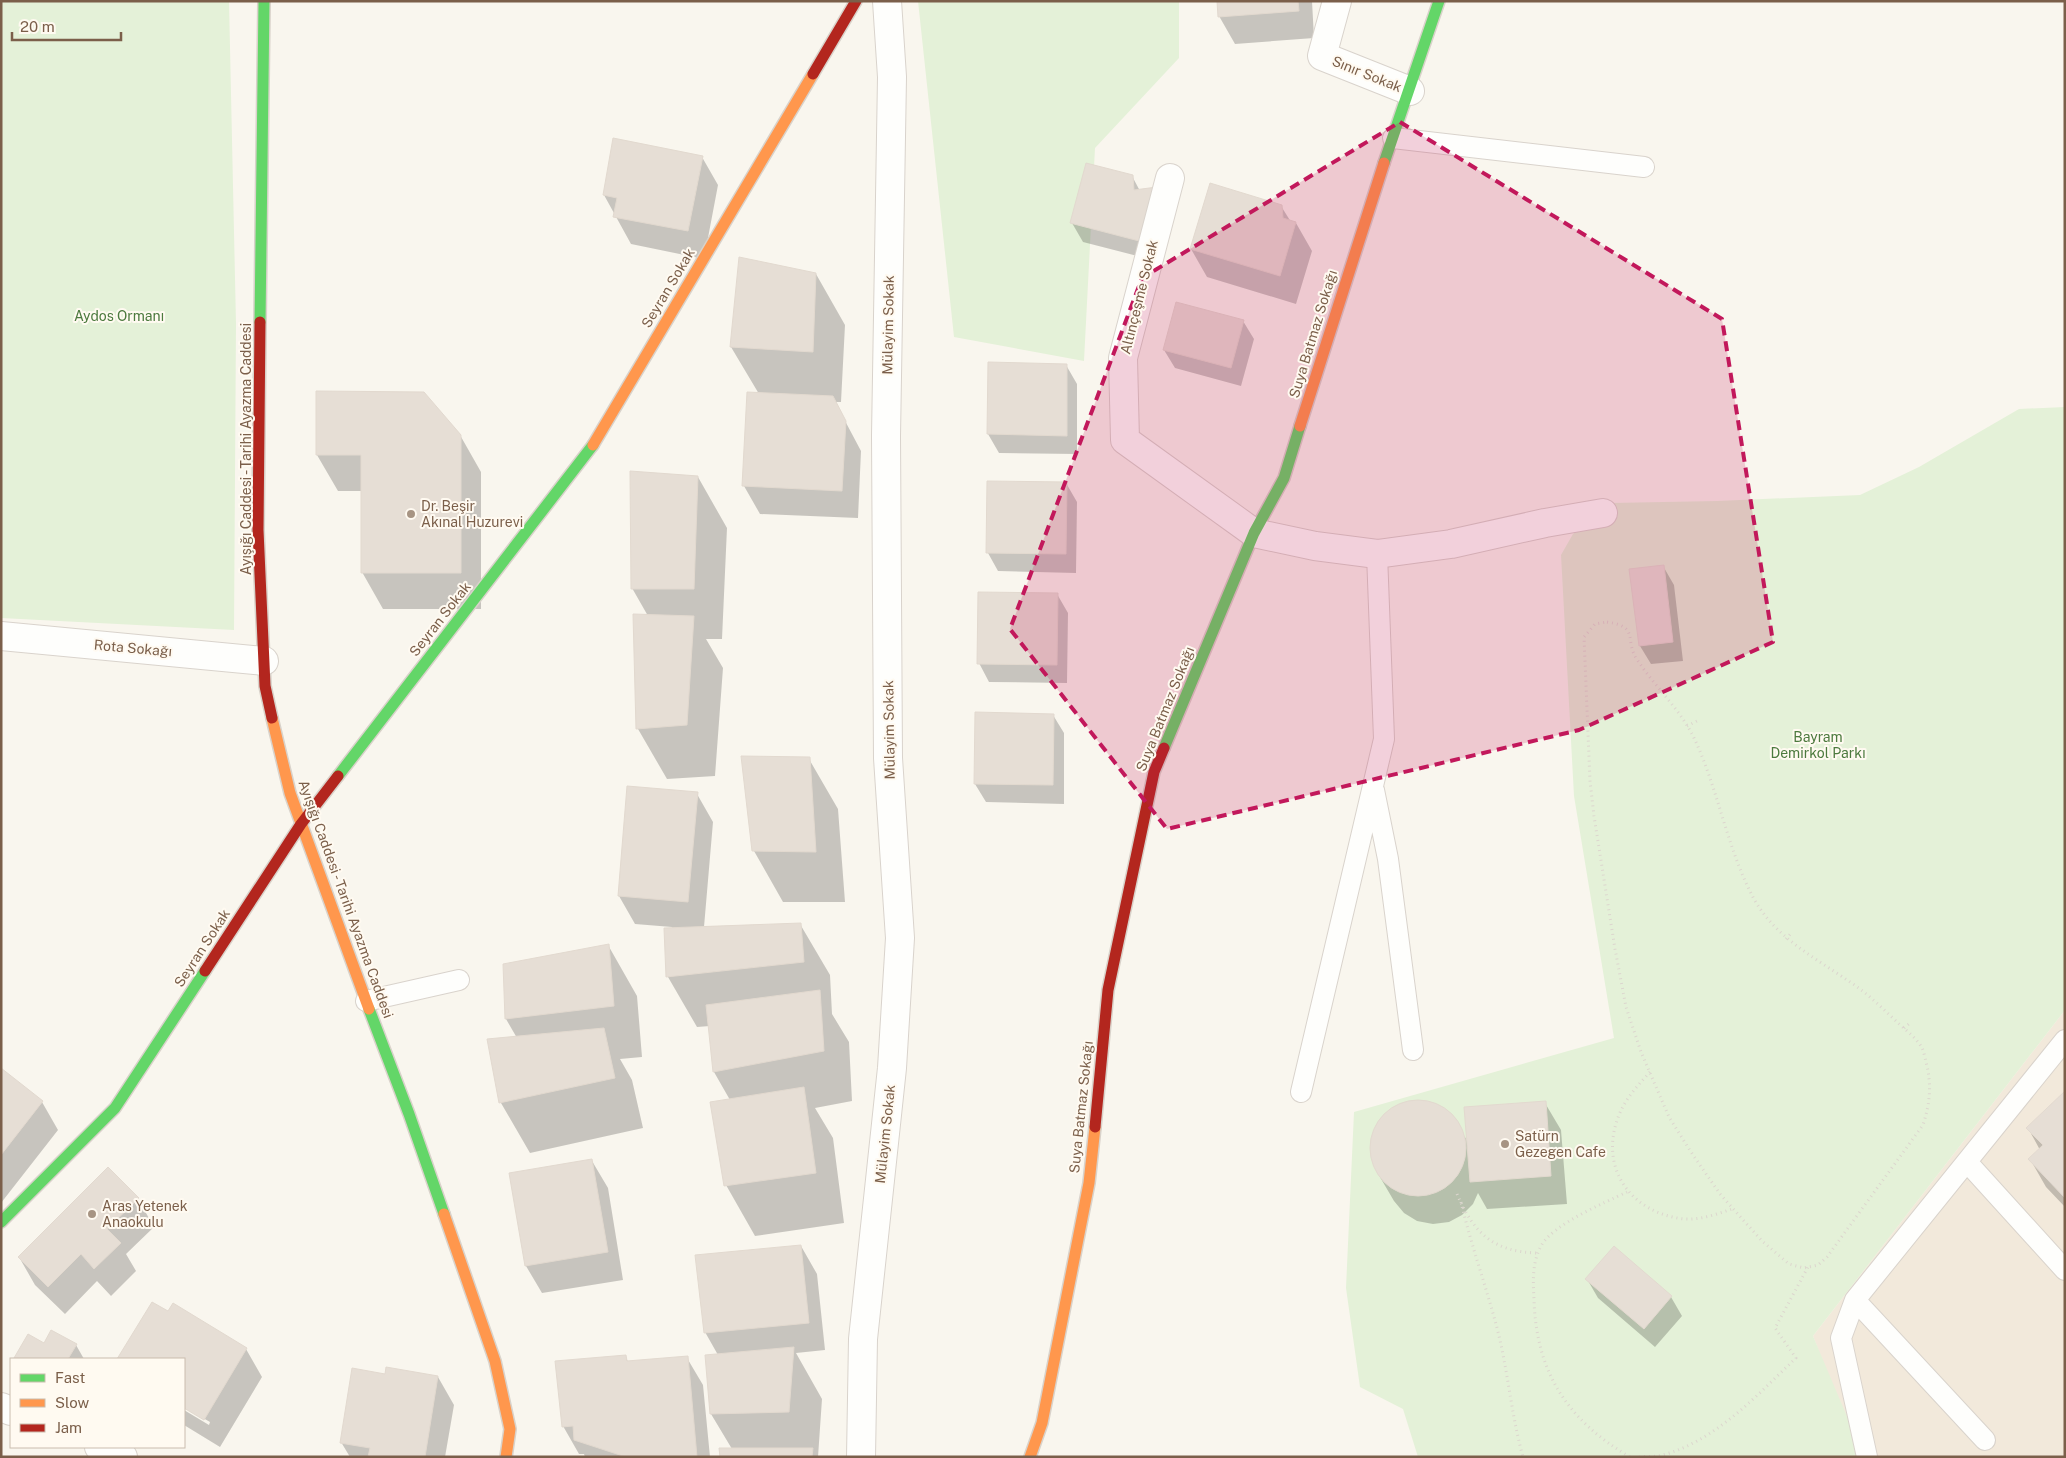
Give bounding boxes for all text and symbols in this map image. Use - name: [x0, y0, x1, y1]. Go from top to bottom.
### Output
- scale bar: [12, 10, 121, 42]
- text: 20 m: [20, 18, 55, 35]
- street label: Sınır Sokak: [1330, 53, 1404, 95]
- street label: Altınçeşme Sokak: [1117, 238, 1161, 356]
- street label: Seyran Sokak: [638, 245, 698, 331]
- street label: Suya Batmaz Sokağı: [1286, 268, 1340, 400]
- street label: Mülayim Sokak: [879, 275, 897, 375]
- park label: Aydos Ormanı: [74, 308, 164, 324]
- street label: Ayışığı Caddesi - Tarihi Ayazma Caddesi: [238, 323, 254, 575]
- place label: Dr. Beşir Akınal Huzurevi: [421, 498, 523, 530]
- marker: Dr. Beşir Akınal Huzurevi: [405, 508, 417, 520]
- street label: Seyran Sokak: [406, 579, 474, 659]
- street label: Rota Sokağı: [93, 637, 173, 659]
- street label: Suya Batmaz Sokağı: [1133, 644, 1197, 774]
- street label: Mülayim Sokak: [880, 680, 898, 780]
- park label: Bayram Demirkol Parkı: [1770, 729, 1866, 761]
- street label: Ayışığı Caddesi - Tarihi Ayazma Caddesi: [295, 778, 397, 1020]
- street label: Seyran Sokak: [171, 906, 233, 990]
- street label: Suya Batmaz Sokağı: [1066, 1040, 1096, 1174]
- street label: Mülayim Sokak: [872, 1084, 898, 1184]
- place label: Satürn Gezegen Cafe: [1515, 1128, 1606, 1160]
- marker: Satürn Gezegen Cafe: [1499, 1138, 1511, 1150]
- place label: Aras Yetenek Anaokulu: [102, 1198, 188, 1230]
- marker: Aras Yetenek Anaokulu: [86, 1208, 98, 1220]
- legend: [10, 1358, 185, 1448]
- text: Fast: [55, 1369, 85, 1386]
- text: Slow: [55, 1394, 90, 1411]
- text: Jam: [55, 1419, 82, 1436]

